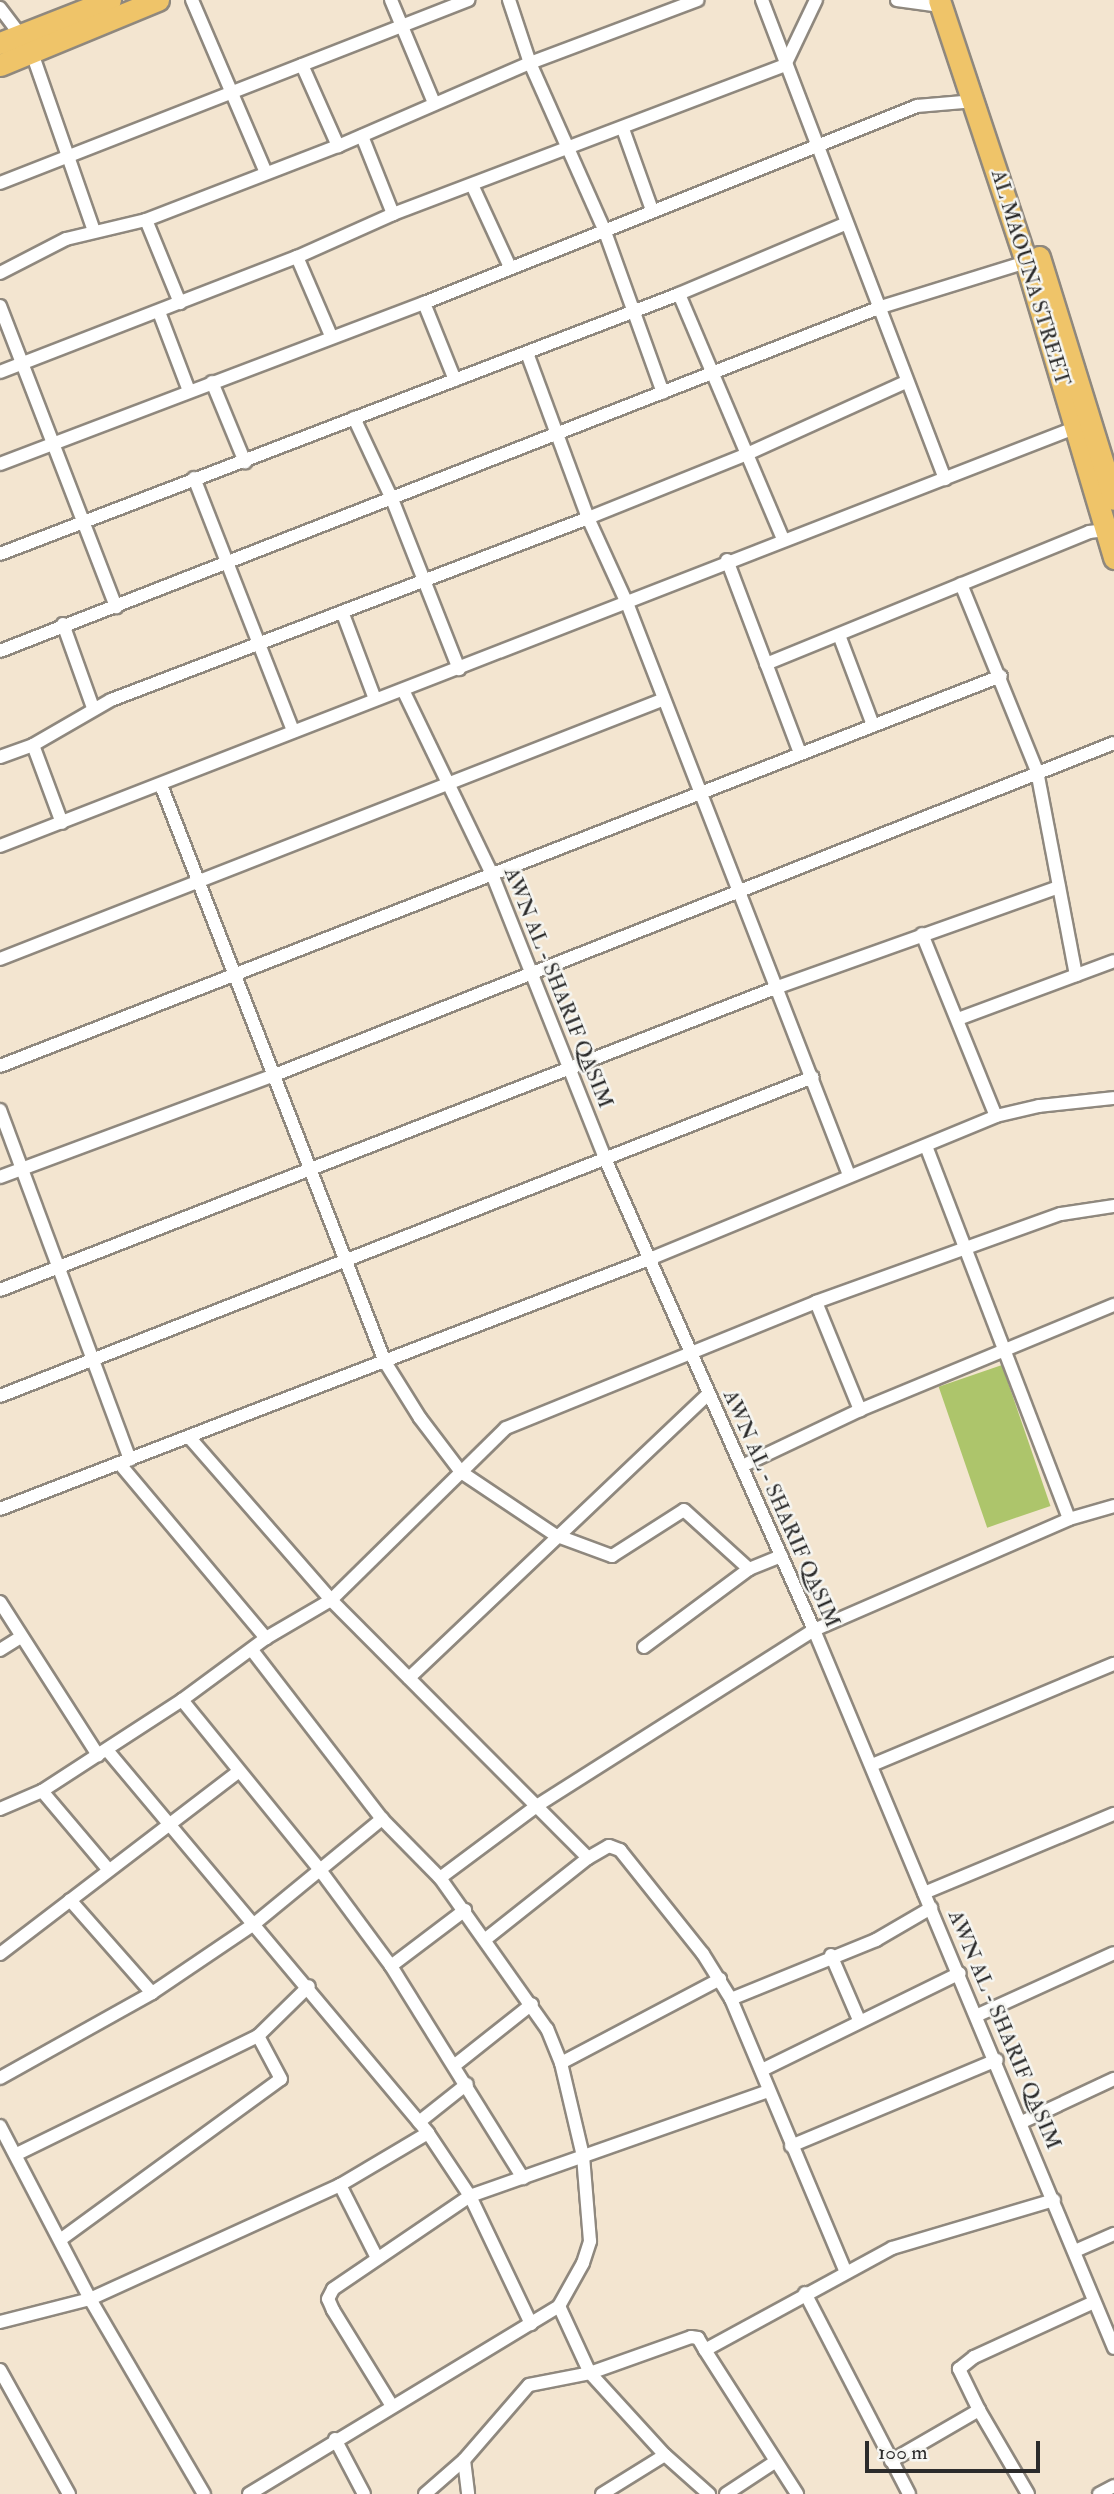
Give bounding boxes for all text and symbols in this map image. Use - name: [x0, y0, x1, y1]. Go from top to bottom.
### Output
- street label: AL MAOUNA STREET: [985, 167, 1075, 389]
- street label: AWN AL - SHARIF QASIM: [498, 864, 618, 1112]
- street label: AWN AL - SHARIF QASIM: [717, 1386, 845, 1632]
- street label: AWN AL - SHARIF QASIM: [942, 1907, 1066, 2153]
- scale bar: [869, 2428, 1044, 2472]
- text: 100 m: [878, 2439, 928, 2466]

